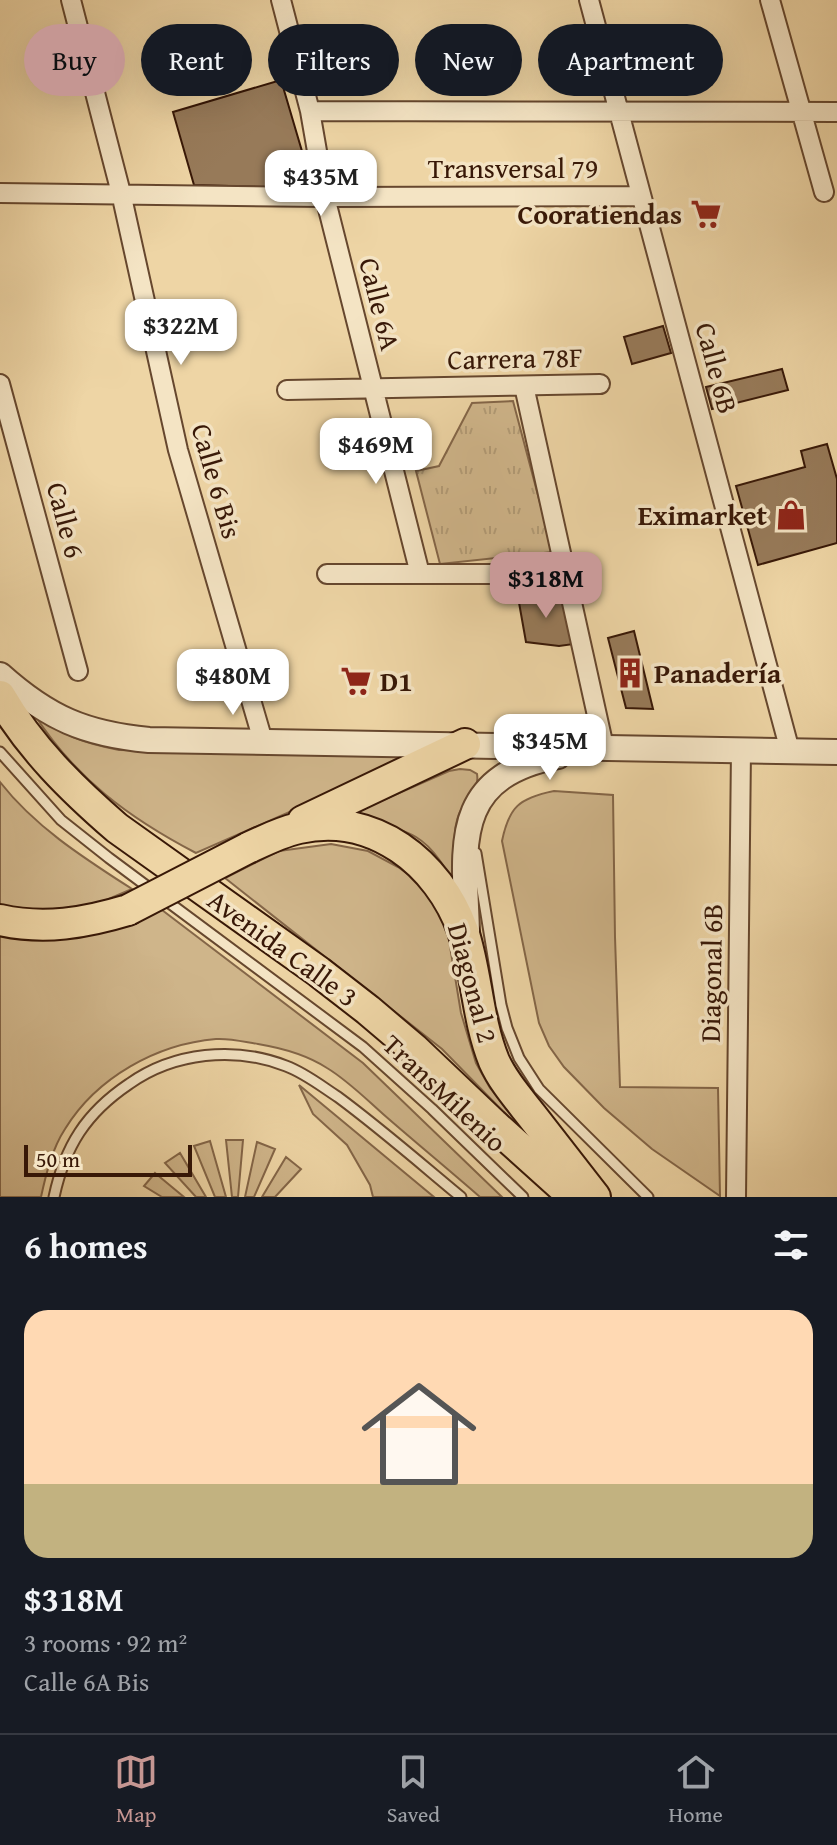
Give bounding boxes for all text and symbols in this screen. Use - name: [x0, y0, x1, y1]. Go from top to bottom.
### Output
- chip: Buy: [24, 24, 125, 96]
- chip: Rent: [141, 24, 252, 96]
- chip: Filters: [268, 24, 399, 96]
- chip: New: [415, 24, 522, 96]
- chip: Apartment: [538, 24, 723, 96]
- street label: Transversal 79: [428, 147, 598, 188]
- pin: $435M: [265, 150, 377, 218]
- text: $435M: [283, 156, 359, 195]
- place label: Cooratiendas: [517, 193, 682, 234]
- supermarket icon: Cooratiendas: [689, 197, 723, 231]
- street label: Calle 6A: [349, 253, 412, 354]
- pin: $322M: [125, 299, 237, 367]
- text: $322M: [143, 305, 219, 344]
- street label: Calle 6B: [686, 318, 749, 418]
- street label: Carrera 78F: [447, 336, 583, 379]
- pin: $469M: [320, 418, 432, 486]
- street label: Calle 6 Bis: [182, 419, 253, 543]
- text: $469M: [338, 424, 414, 463]
- street label: Calle 6: [37, 477, 96, 562]
- place label: Eximarket: [638, 494, 767, 535]
- shop icon: Eximarket: [774, 498, 808, 532]
- pin: $318M: [490, 552, 602, 620]
- text: $318M: [508, 558, 584, 597]
- pin: $480M: [177, 649, 289, 717]
- place label: Panadería: [654, 652, 782, 693]
- text: $480M: [195, 655, 271, 694]
- building icon: Panadería: [613, 656, 647, 690]
- place label: D1: [380, 660, 413, 701]
- supermarket icon: D1: [339, 664, 373, 698]
- pin: $345M: [494, 714, 606, 782]
- text: $345M: [512, 720, 588, 759]
- street label: Avenida Calle 3: [200, 879, 367, 1016]
- street label: Diagonal 6B: [689, 903, 732, 1043]
- street label: Diagonal 2: [438, 918, 509, 1047]
- street label: TransMilenio: [374, 1024, 517, 1161]
- scale bar: [24, 1141, 192, 1177]
- text: 50 m: [36, 1143, 80, 1175]
- text: 6 homes: [24, 1221, 148, 1270]
- icon: filters: [769, 1223, 813, 1267]
- icon: home: [347, 1362, 491, 1506]
- text: $318M: [24, 1574, 124, 1623]
- text: 3 rooms · 92 m²: [24, 1623, 187, 1662]
- text: Calle 6A Bis: [24, 1662, 149, 1701]
- tab: Map: [114, 1750, 158, 1830]
- tab: Saved: [387, 1750, 440, 1830]
- tab: Home: [669, 1750, 723, 1830]

